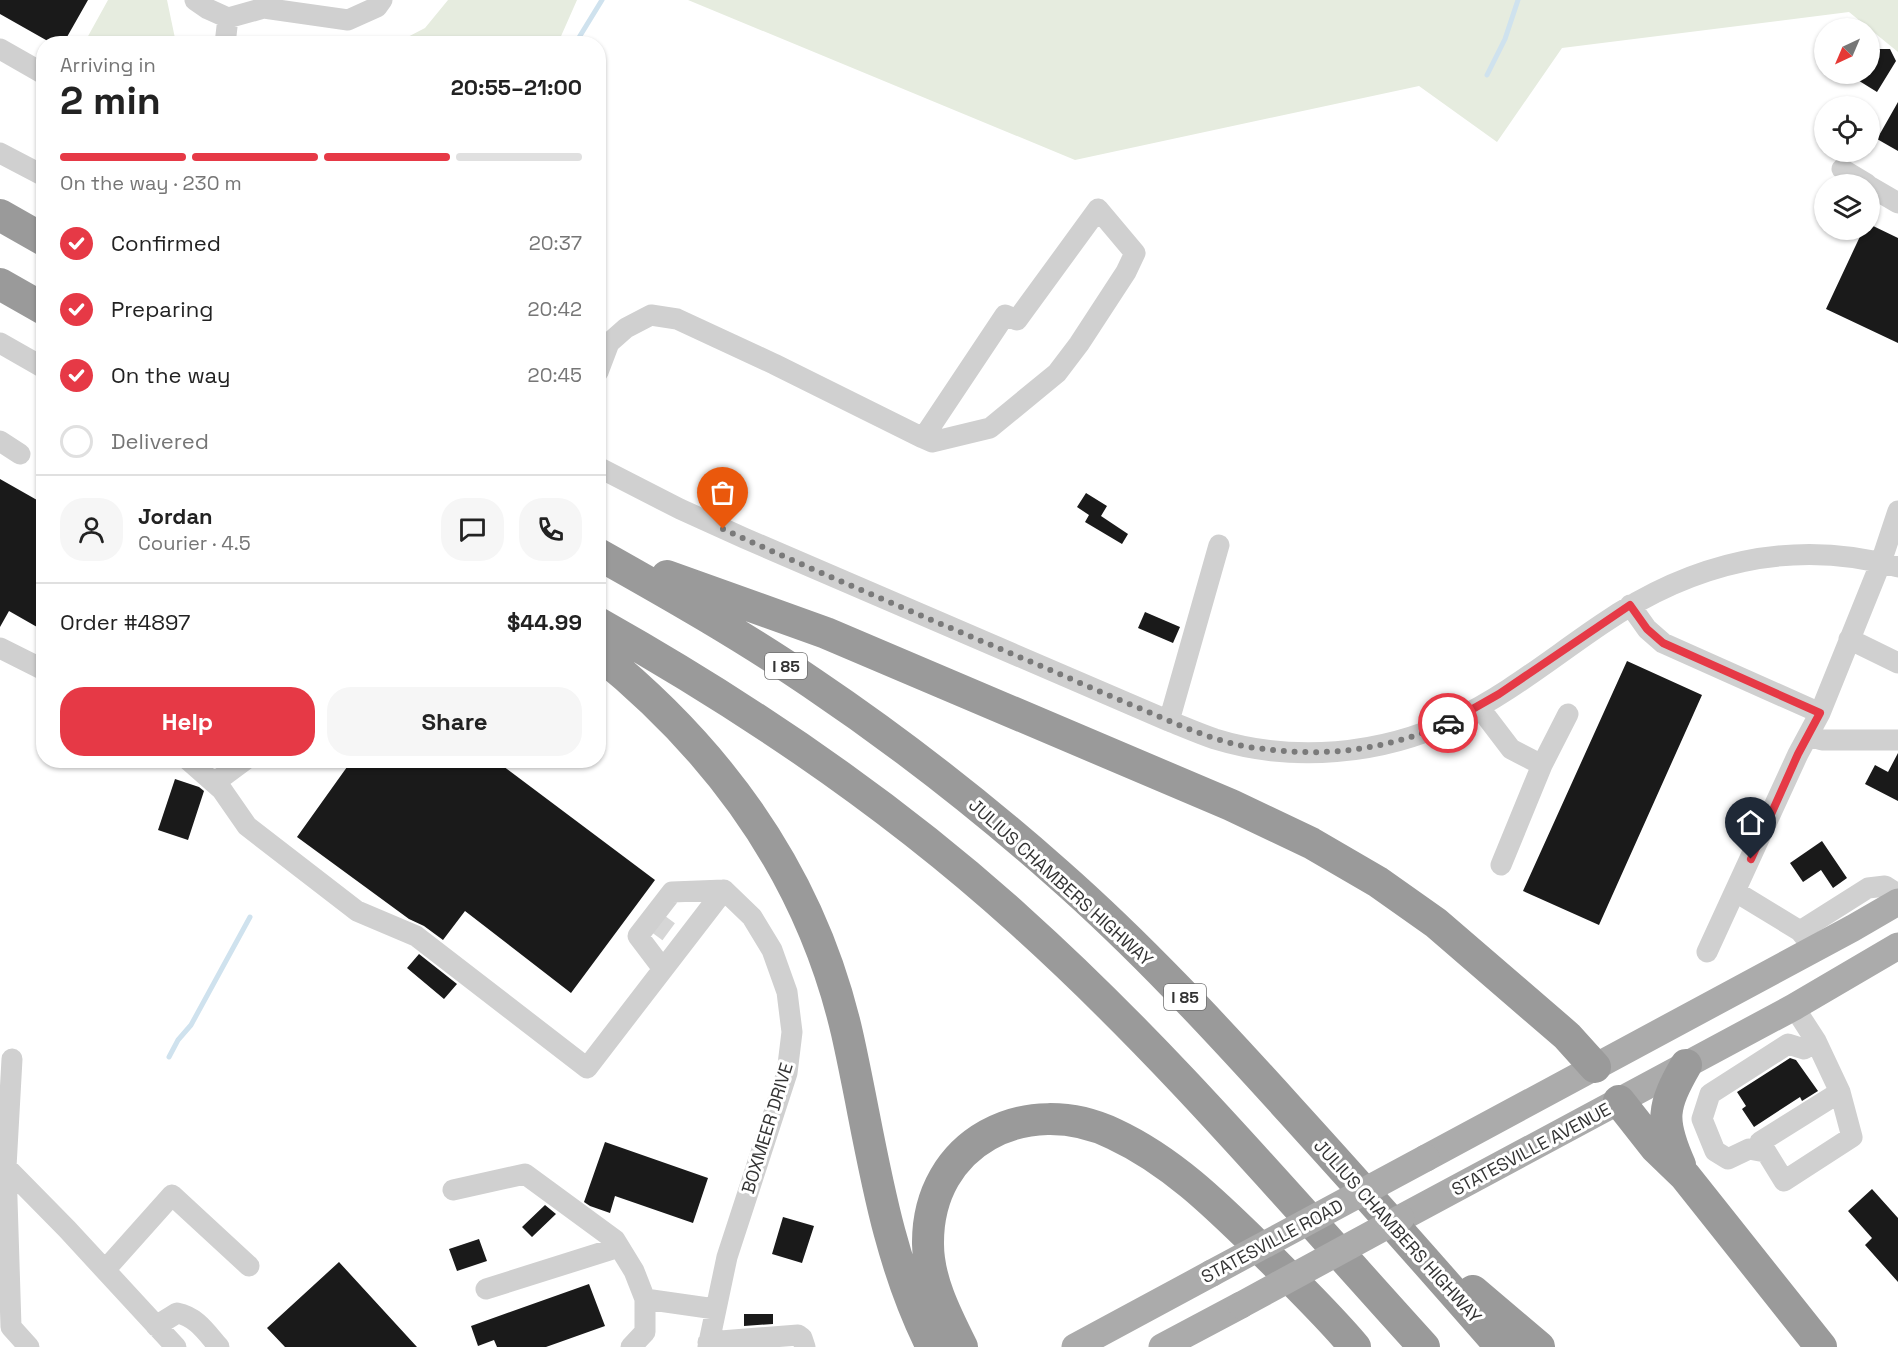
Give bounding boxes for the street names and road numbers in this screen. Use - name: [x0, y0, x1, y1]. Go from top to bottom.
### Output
- road number: I 85: [765, 653, 807, 679]
- street label: JULIUS CHAMBERS HIGHWAY: [964, 793, 1158, 971]
- road number: I 85: [1164, 984, 1206, 1010]
- street label: BOXMEER DRIVE: [736, 1060, 798, 1196]
- street label: STATESVILLE AVENUE: [1448, 1097, 1614, 1201]
- street label: JULIUS CHAMBERS HIGHWAY: [1309, 1134, 1487, 1328]
- street label: STATESVILLE ROAD: [1197, 1194, 1347, 1288]

